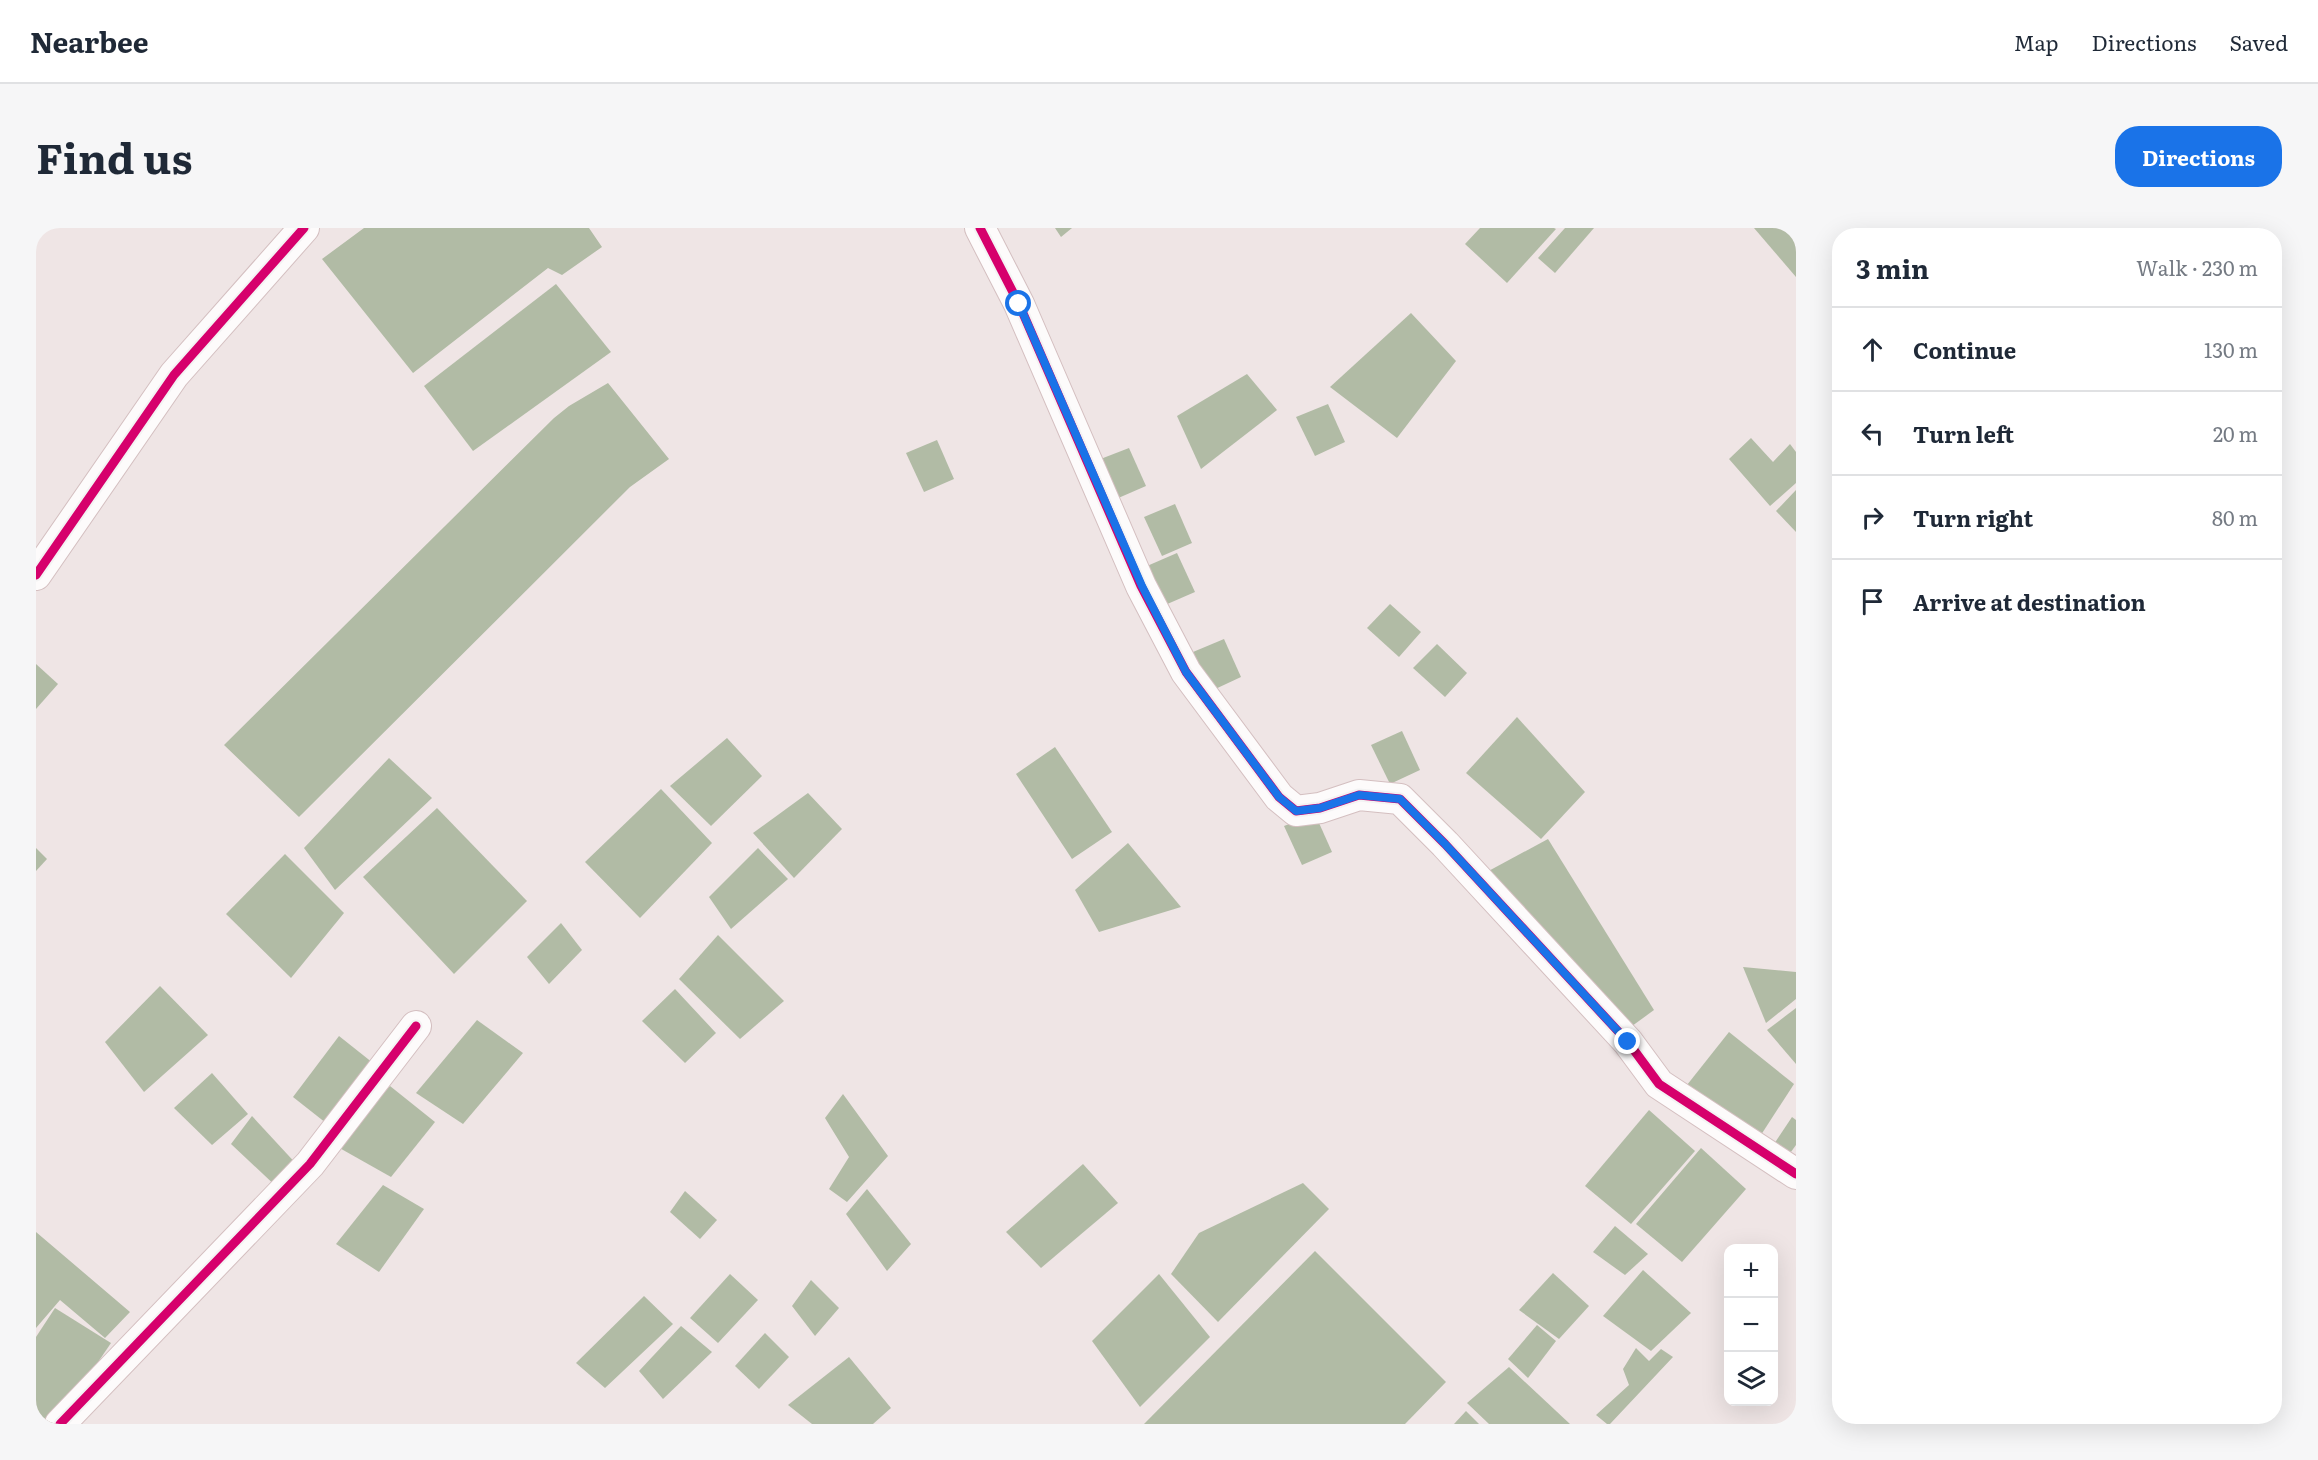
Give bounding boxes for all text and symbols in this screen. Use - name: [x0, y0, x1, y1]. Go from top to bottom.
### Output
- text: Nearbee: [30, 20, 149, 62]
- text: Map: [2014, 26, 2059, 57]
- text: Directions: [2092, 26, 2197, 57]
- text: Saved: [2230, 26, 2288, 57]
- text: Find us: [36, 125, 193, 187]
- button: Directions: [2115, 126, 2282, 187]
- text: 3 min: [1856, 248, 1929, 287]
- text: Walk · 230 m: [2136, 252, 2258, 282]
- route start: [1005, 290, 1031, 316]
- icon: ahead: [1856, 333, 1889, 366]
- text: Continue: [1913, 333, 2016, 366]
- text: 130 m: [2204, 334, 2258, 364]
- icon: left: [1856, 417, 1889, 450]
- text: Turn left: [1913, 417, 2014, 450]
- text: 20 m: [2213, 418, 2258, 448]
- icon: right: [1856, 501, 1889, 534]
- text: Turn right: [1913, 501, 2033, 534]
- text: 80 m: [2212, 502, 2258, 532]
- icon: arrive: [1856, 585, 1889, 618]
- text: Arrive at destination: [1913, 585, 2146, 618]
- route end: [1614, 1028, 1640, 1054]
- map controls: [1724, 1244, 1778, 1406]
- button: +: [1724, 1244, 1778, 1298]
- button: −: [1724, 1298, 1778, 1352]
- button: layers: [1724, 1352, 1778, 1406]

